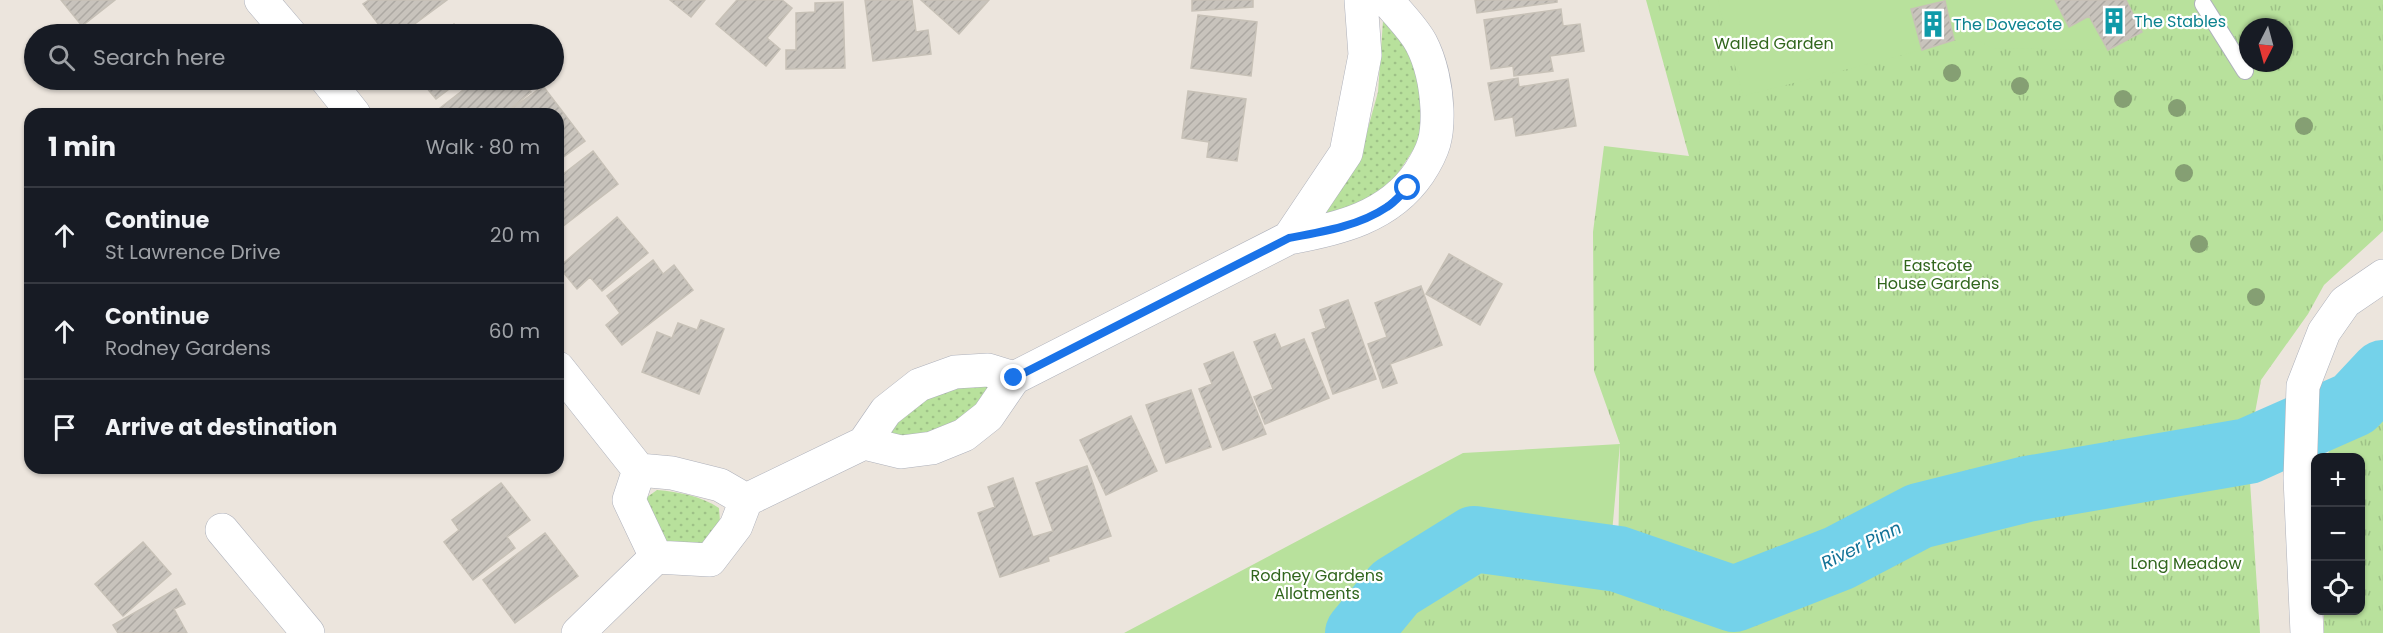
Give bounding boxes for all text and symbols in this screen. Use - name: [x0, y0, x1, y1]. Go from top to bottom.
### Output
- building icon: The Stables: [2099, 6, 2129, 36]
- building icon: The Dovecote: [1918, 9, 1948, 39]
- place label: The Stables: [2134, 10, 2226, 33]
- place label: The Dovecote: [1953, 13, 2062, 36]
- north arrow: [2239, 18, 2293, 72]
- search box: [24, 24, 564, 90]
- park label: Walled Garden: [1714, 32, 1834, 55]
- icon: search: [45, 41, 78, 74]
- text: Search here: [93, 42, 226, 73]
- text: 1 min: [48, 129, 116, 165]
- text: Walk · 80 m: [426, 133, 540, 161]
- route start: [1394, 174, 1420, 200]
- text: Continue: [105, 205, 209, 236]
- icon: ahead: [48, 219, 81, 252]
- text: 20 m: [490, 221, 540, 249]
- text: St Lawrence Drive: [105, 238, 281, 266]
- park label: Eastcote House Gardens: [1877, 254, 1999, 295]
- text: Continue: [105, 301, 209, 332]
- icon: ahead: [48, 315, 81, 348]
- text: 60 m: [489, 317, 540, 345]
- text: Rodney Gardens: [105, 334, 271, 362]
- route end: [1000, 364, 1026, 390]
- icon: arrive: [48, 411, 81, 444]
- text: Arrive at destination: [105, 412, 337, 443]
- map controls: [2311, 453, 2365, 615]
- button: +: [2311, 453, 2365, 507]
- button: −: [2311, 507, 2365, 561]
- water label: River Pinn: [1817, 515, 1905, 575]
- park label: Long Meadow: [2130, 552, 2242, 575]
- button: locate: [2311, 561, 2365, 615]
- park label: Rodney Gardens Allotments: [1251, 564, 1383, 605]

